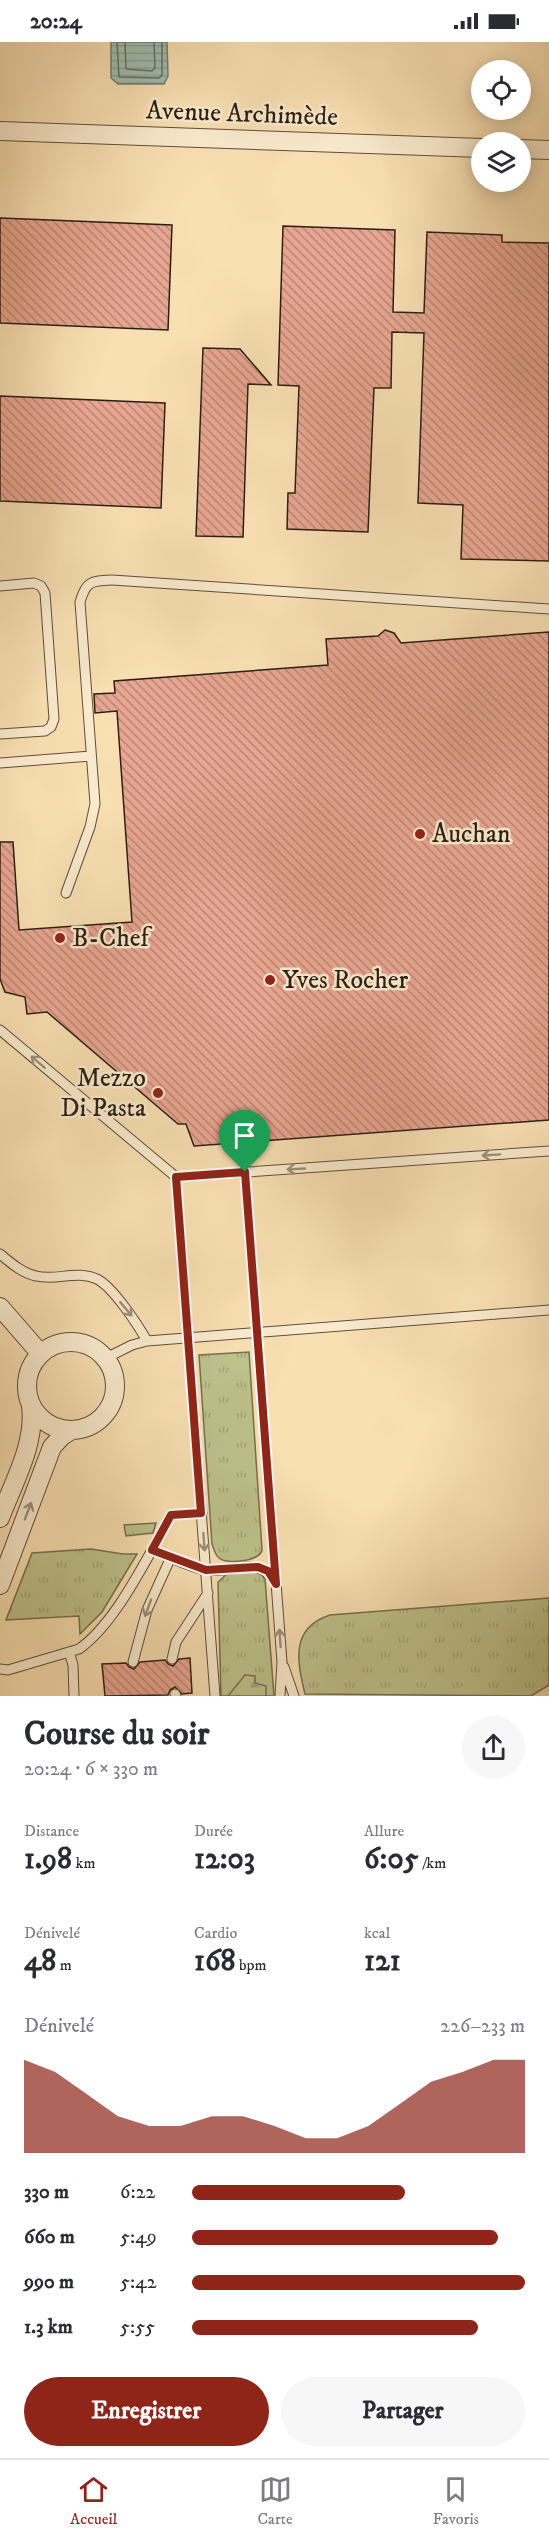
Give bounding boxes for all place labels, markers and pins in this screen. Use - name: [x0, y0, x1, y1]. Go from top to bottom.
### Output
- place label: Auchan: [432, 818, 511, 851]
- marker: Auchan: [413, 827, 427, 841]
- place label: B-Chef: [72, 922, 153, 955]
- marker: B-Chef: [53, 931, 67, 945]
- place label: Yves Rocher: [282, 964, 409, 997]
- marker: Yves Rocher: [263, 973, 277, 987]
- place label: Mezzo Di Pasta: [60, 1062, 146, 1125]
- marker: Mezzo Di Pasta: [151, 1086, 165, 1100]
- pin: [219, 1110, 270, 1172]

